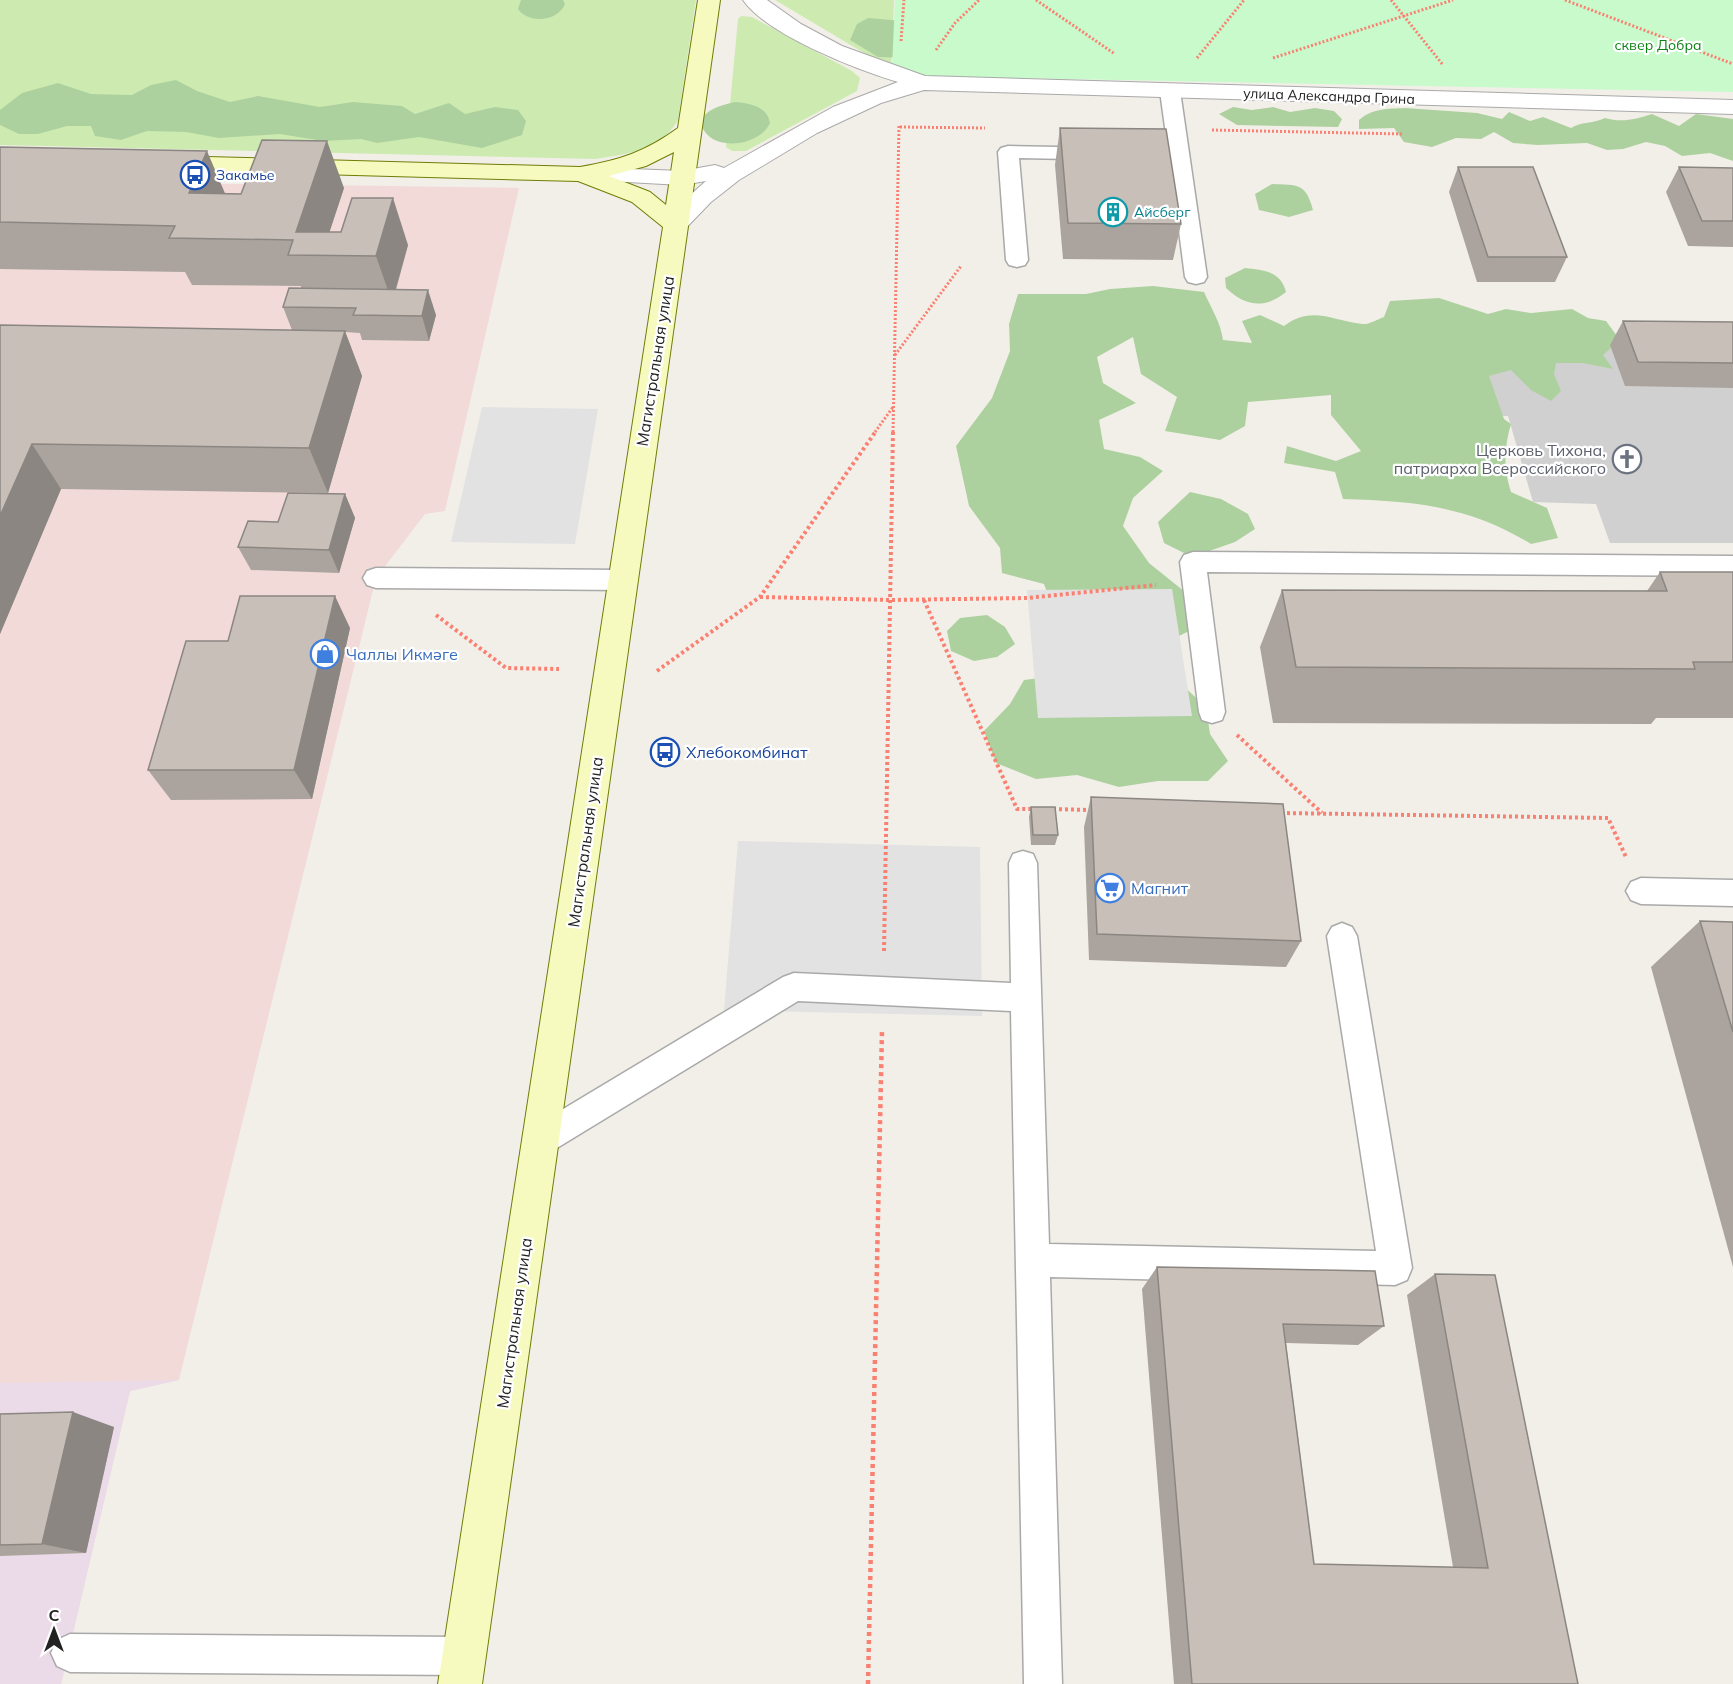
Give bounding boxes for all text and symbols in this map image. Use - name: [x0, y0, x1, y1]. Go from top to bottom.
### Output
- park label: сквер Добра: [1615, 36, 1701, 54]
- street label: улица Александра Грина: [1243, 84, 1415, 108]
- bus stop icon: Закамье: [179, 159, 211, 191]
- place label: Закамье: [216, 166, 275, 184]
- building icon: Айсберг: [1097, 196, 1129, 228]
- place label: Айсберг: [1134, 203, 1191, 221]
- street label: Магистральная улица: [632, 274, 678, 448]
- place label: Церковь Тихона, патриарха Всероссийского: [1394, 440, 1606, 478]
- church icon: Церковь Тихона, патриарха Всероссийского: [1611, 443, 1643, 475]
- shop icon: Чаллы Икмәге: [309, 638, 341, 670]
- place label: Чаллы Икмәге: [346, 644, 458, 664]
- bus stop icon: Хлебокомбинат: [649, 736, 681, 768]
- place label: Хлебокомбинат: [686, 742, 808, 762]
- street label: Магистральная улица: [563, 755, 607, 929]
- supermarket icon: Магнит: [1094, 872, 1126, 904]
- place label: Магнит: [1131, 878, 1189, 898]
- street label: Магистральная улица: [492, 1236, 536, 1410]
- north arrow: [24, 1600, 84, 1660]
- text: С: [49, 1605, 60, 1625]

